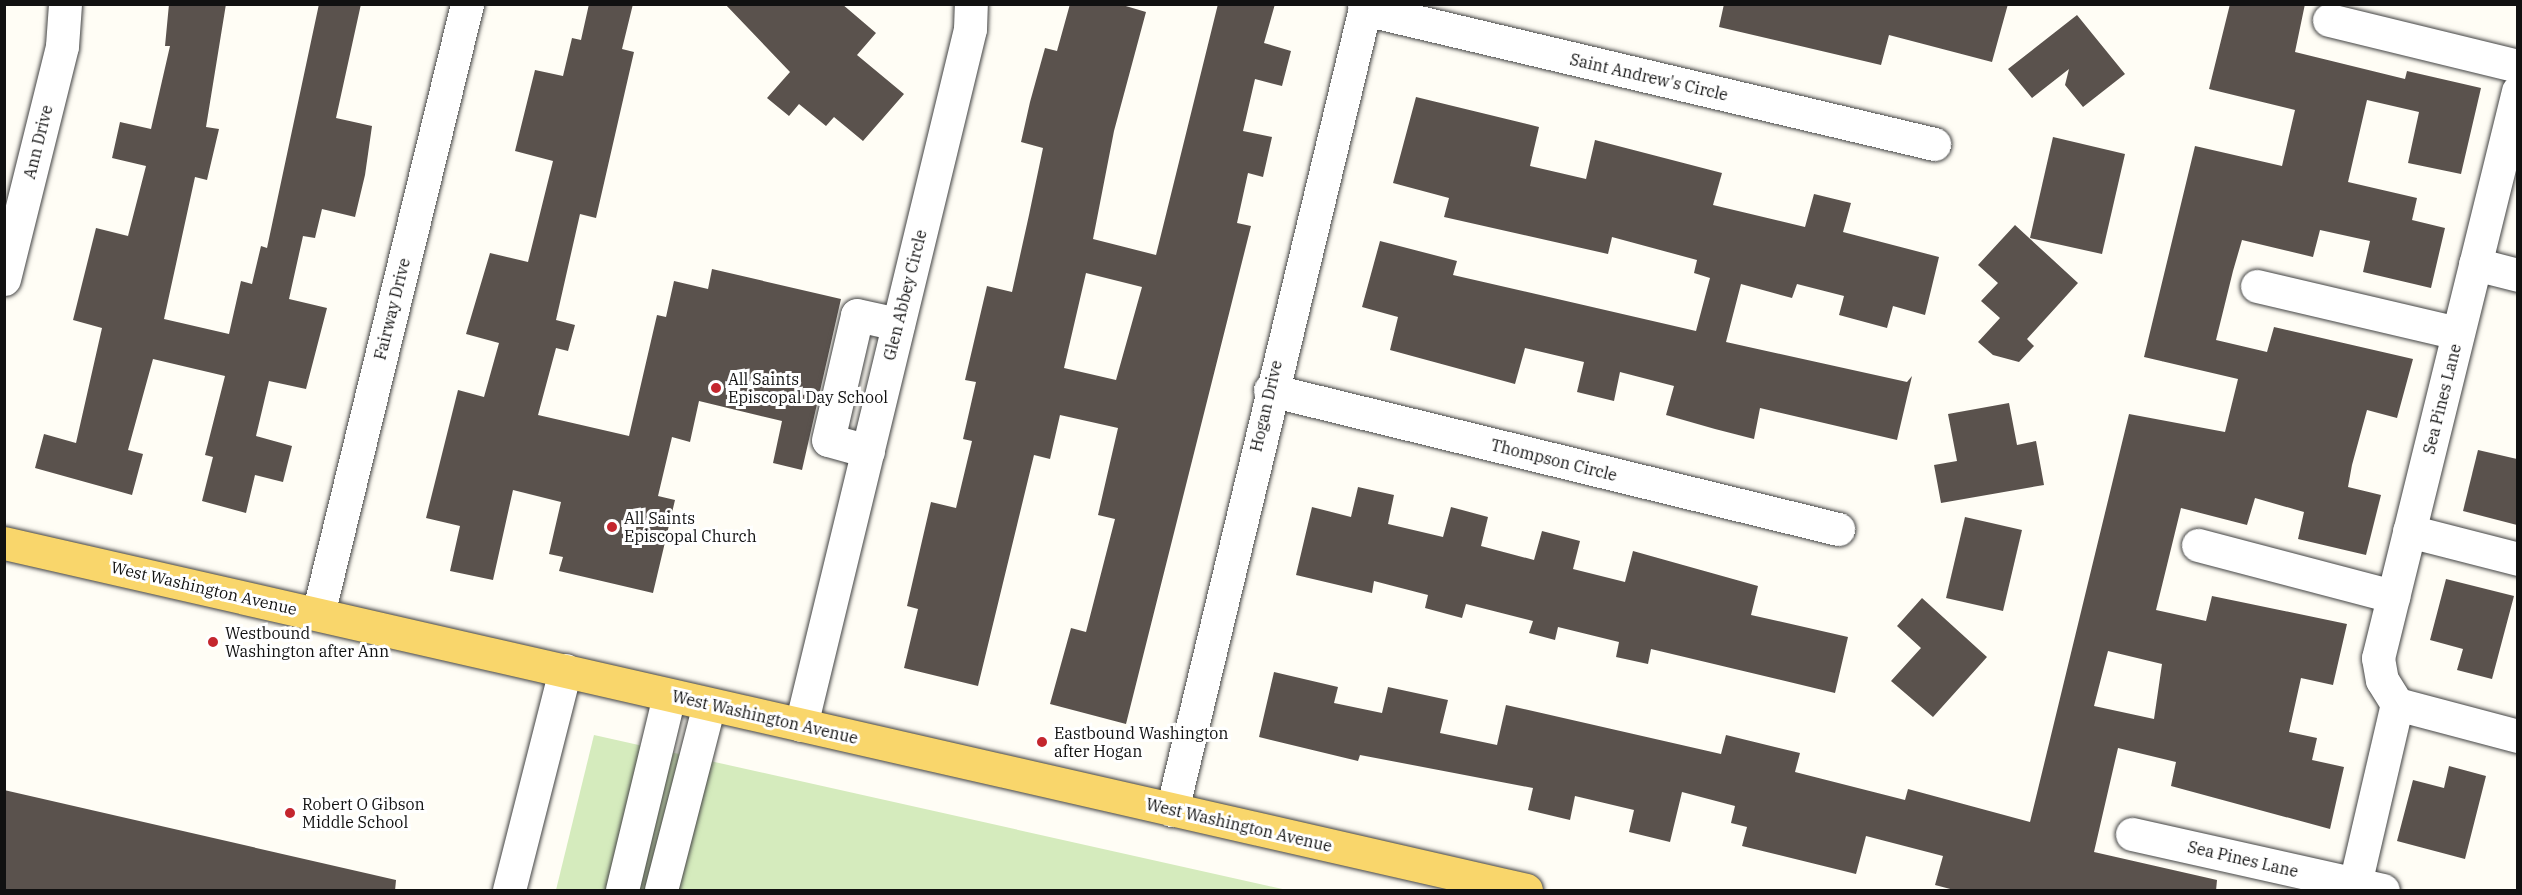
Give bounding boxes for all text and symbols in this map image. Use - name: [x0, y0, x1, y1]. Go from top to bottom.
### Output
- street label: Saint Andrew's Circle: [1568, 49, 1730, 105]
- street label: Ann Drive: [20, 103, 56, 181]
- street label: Glen Abbey Circle: [879, 228, 931, 362]
- street label: Fairway Drive: [370, 256, 414, 362]
- street label: Sea Pines Lane: [2419, 342, 2465, 456]
- street label: Hogan Drive: [1246, 358, 1286, 454]
- place label: All Saints Episcopal Day School: [728, 369, 888, 407]
- marker: All Saints Episcopal Day School: [709, 381, 723, 395]
- street label: Thompson Circle: [1489, 435, 1619, 485]
- place label: All Saints Episcopal Church: [624, 508, 757, 546]
- marker: All Saints Episcopal Church: [605, 520, 619, 534]
- street label: West Washington Avenue: [109, 557, 299, 619]
- place label: Westbound Washington after Ann: [225, 623, 389, 661]
- marker: Westbound Washington after Ann: [206, 635, 220, 649]
- street label: West Washington Avenue: [670, 686, 860, 748]
- place label: Eastbound Washington after Hogan: [1054, 723, 1229, 761]
- marker: Eastbound Washington after Hogan: [1035, 735, 1049, 749]
- place label: Robert O Gibson Middle School: [302, 794, 425, 832]
- street label: West Washington Avenue: [1144, 794, 1334, 856]
- marker: Robert O Gibson Middle School: [283, 806, 297, 820]
- street label: Sea Pines Lane: [2186, 837, 2300, 881]

